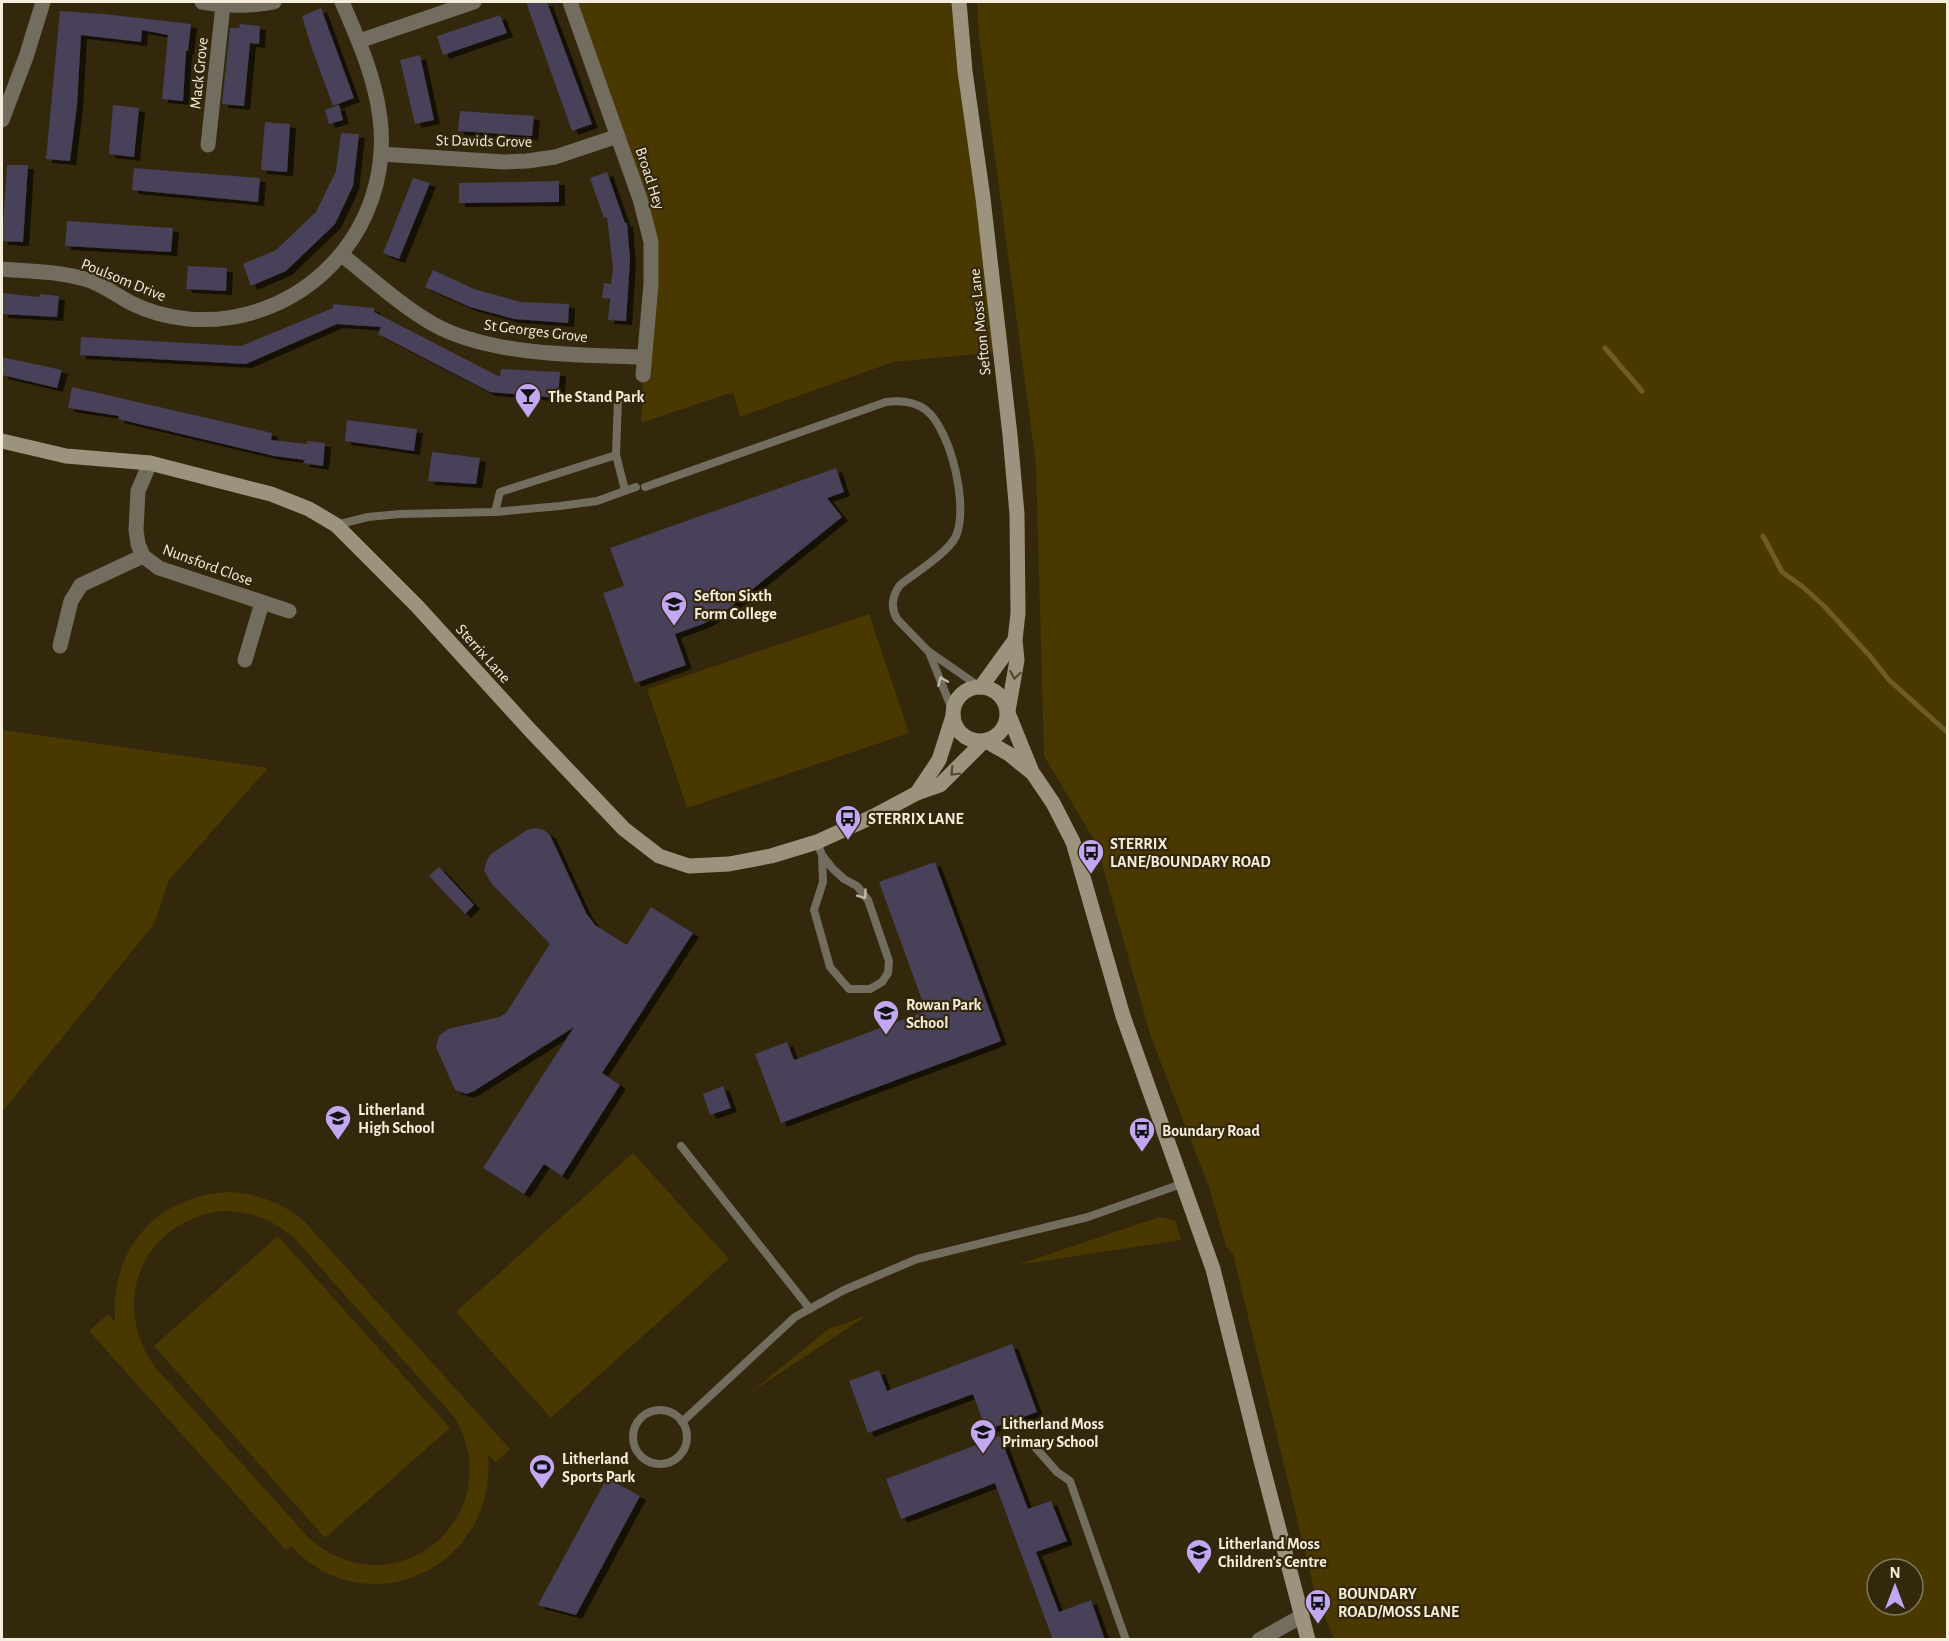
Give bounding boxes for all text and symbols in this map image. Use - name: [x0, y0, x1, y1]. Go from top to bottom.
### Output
- street label: Mack Grove: [187, 37, 211, 110]
- street label: St Davids Grove: [436, 132, 532, 150]
- street label: Broad Hey: [632, 145, 668, 212]
- street label: Poulsom Drive: [79, 256, 168, 304]
- street label: Sefton Moss Lane: [966, 268, 994, 376]
- street label: St Georges Grove: [483, 317, 589, 345]
- bar icon: The Stand Park: [513, 381, 543, 419]
- place label: The Stand Park: [548, 389, 644, 405]
- street label: Nunsford Close: [160, 541, 255, 589]
- place label: Sefton Sixth Form College: [694, 588, 777, 622]
- school or university icon: Sefton Sixth Form College: [659, 589, 689, 627]
- street label: Sterrix Lane: [453, 621, 514, 686]
- one-way arrow: [1009, 670, 1022, 680]
- one-way arrow: [937, 676, 949, 687]
- one-way arrow: [950, 764, 961, 775]
- bus stop icon: STERRIX LANE: [833, 803, 863, 841]
- place label: STERRIX LANE: [868, 811, 964, 827]
- place label: STERRIX LANE/BOUNDARY ROAD: [1110, 836, 1271, 870]
- bus stop icon: STERRIX LANE/BOUNDARY ROAD: [1076, 837, 1106, 875]
- one-way arrow: [856, 888, 867, 899]
- place label: Rowan Park School: [906, 997, 982, 1031]
- school or university icon: Rowan Park School: [871, 998, 901, 1036]
- place label: Litherland High School: [358, 1102, 435, 1136]
- school or university icon: Litherland High School: [323, 1103, 353, 1141]
- bus stop icon: Boundary Road: [1127, 1115, 1157, 1153]
- place label: Boundary Road: [1162, 1123, 1261, 1140]
- place label: Litherland Moss Primary School: [1002, 1416, 1104, 1451]
- school or university icon: Litherland Moss Primary School: [968, 1417, 998, 1455]
- place label: Litherland Sports Park: [562, 1451, 635, 1485]
- sports icon: Litherland Sports Park: [527, 1452, 557, 1490]
- place label: Litherland Moss Children's Centre: [1218, 1536, 1327, 1570]
- school or university icon: Litherland Moss Children's Centre: [1184, 1537, 1214, 1575]
- north arrow: [1865, 1557, 1925, 1617]
- text: N: [1889, 1565, 1901, 1581]
- place label: BOUNDARY ROAD/MOSS LANE: [1338, 1586, 1459, 1620]
- bus stop icon: BOUNDARY ROAD/MOSS LANE: [1303, 1587, 1333, 1625]

